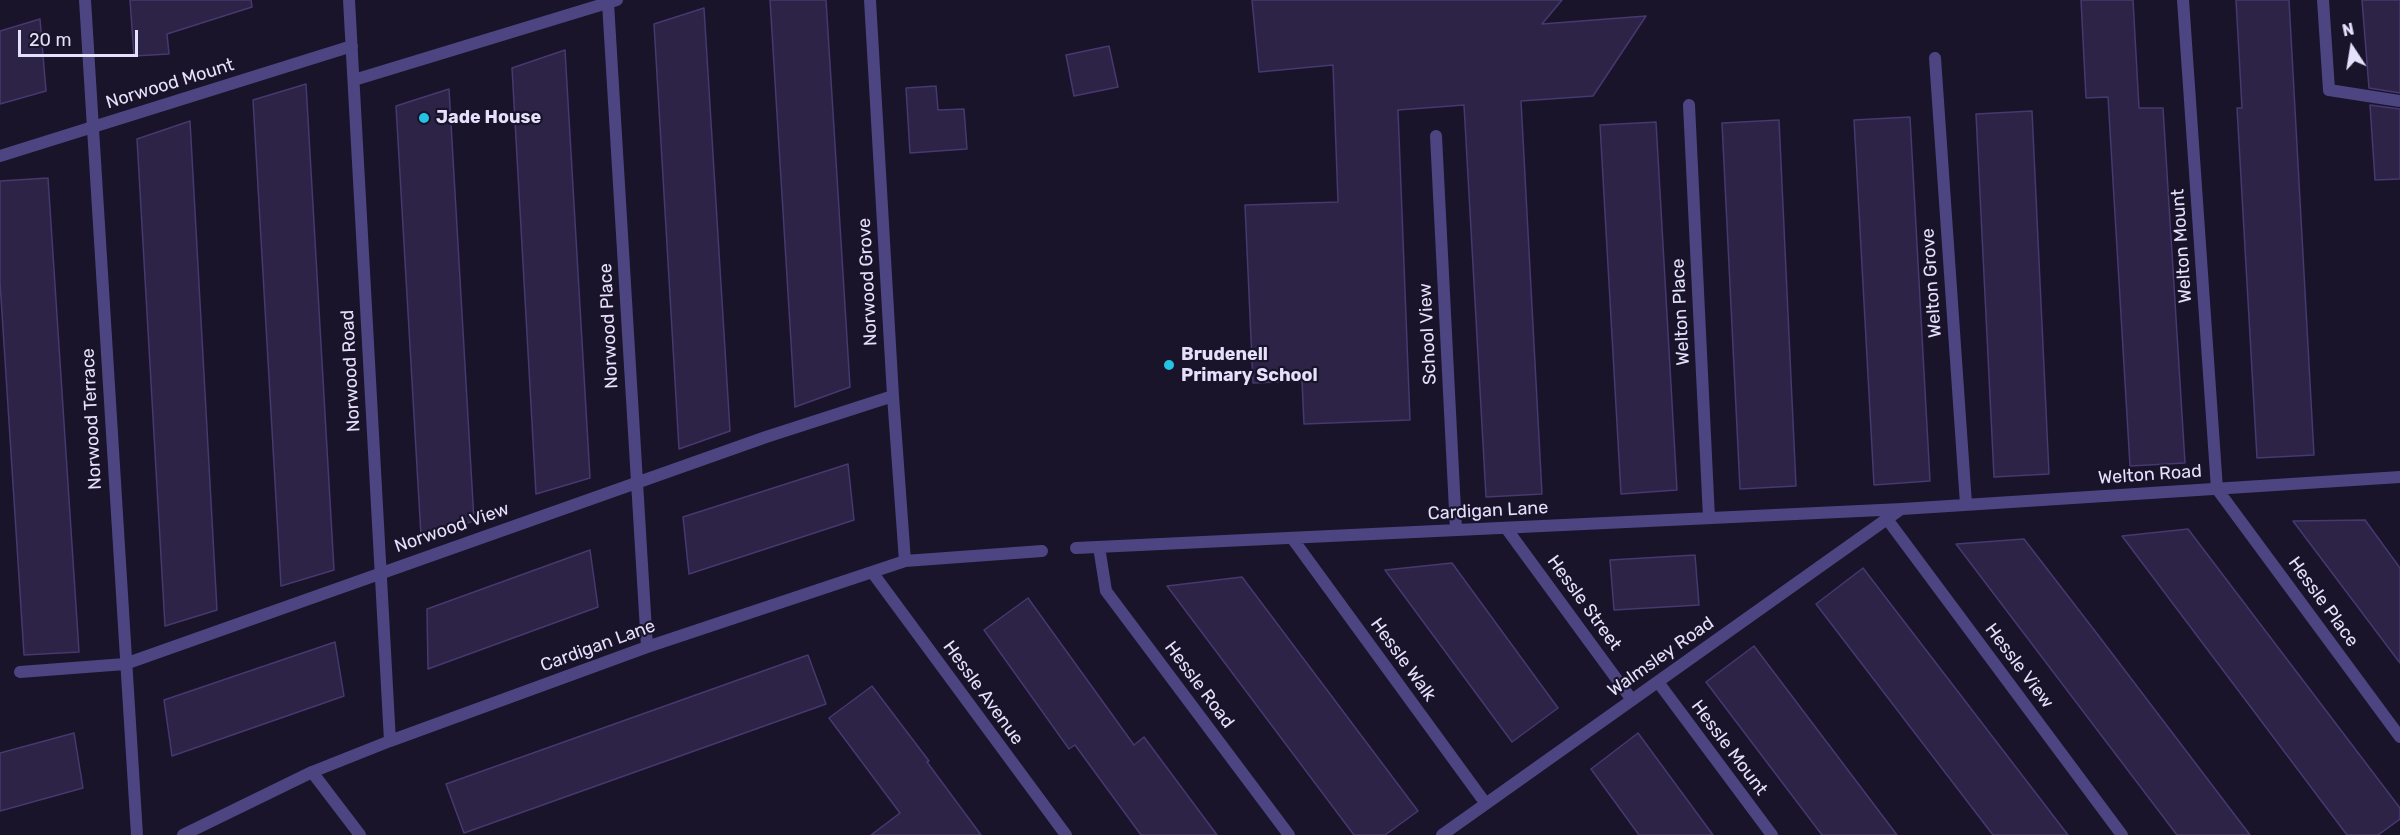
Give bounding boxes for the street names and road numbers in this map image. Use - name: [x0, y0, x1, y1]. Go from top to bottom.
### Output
- street label: Norwood Mount: [103, 54, 237, 114]
- street label: Welton Mount: [2167, 188, 2197, 304]
- street label: Norwood Grove: [854, 217, 882, 347]
- street label: Welton Grove: [1917, 227, 1947, 339]
- street label: Welton Place: [1667, 258, 1695, 366]
- street label: Norwood Place: [595, 263, 623, 389]
- street label: School View: [1415, 283, 1441, 385]
- street label: Norwood Road: [337, 309, 365, 433]
- street label: Norwood Terrace: [78, 348, 106, 490]
- street label: Welton Road: [2097, 461, 2203, 489]
- street label: Cardigan Lane: [1427, 497, 1549, 525]
- street label: Norwood View: [392, 498, 512, 558]
- street label: Hessle Street: [1542, 551, 1626, 655]
- street label: Hessle Place: [2283, 553, 2363, 651]
- street label: Walmsley Road: [1604, 612, 1718, 702]
- street label: Hessle Walk: [1366, 614, 1440, 706]
- street label: Cardigan Lane: [538, 615, 658, 677]
- street label: Hessle View: [1980, 619, 2058, 713]
- street label: Hessle Avenue: [938, 637, 1028, 749]
- street label: Hessle Road: [1159, 637, 1239, 733]
- street label: Hessle Mount: [1686, 696, 1772, 800]

